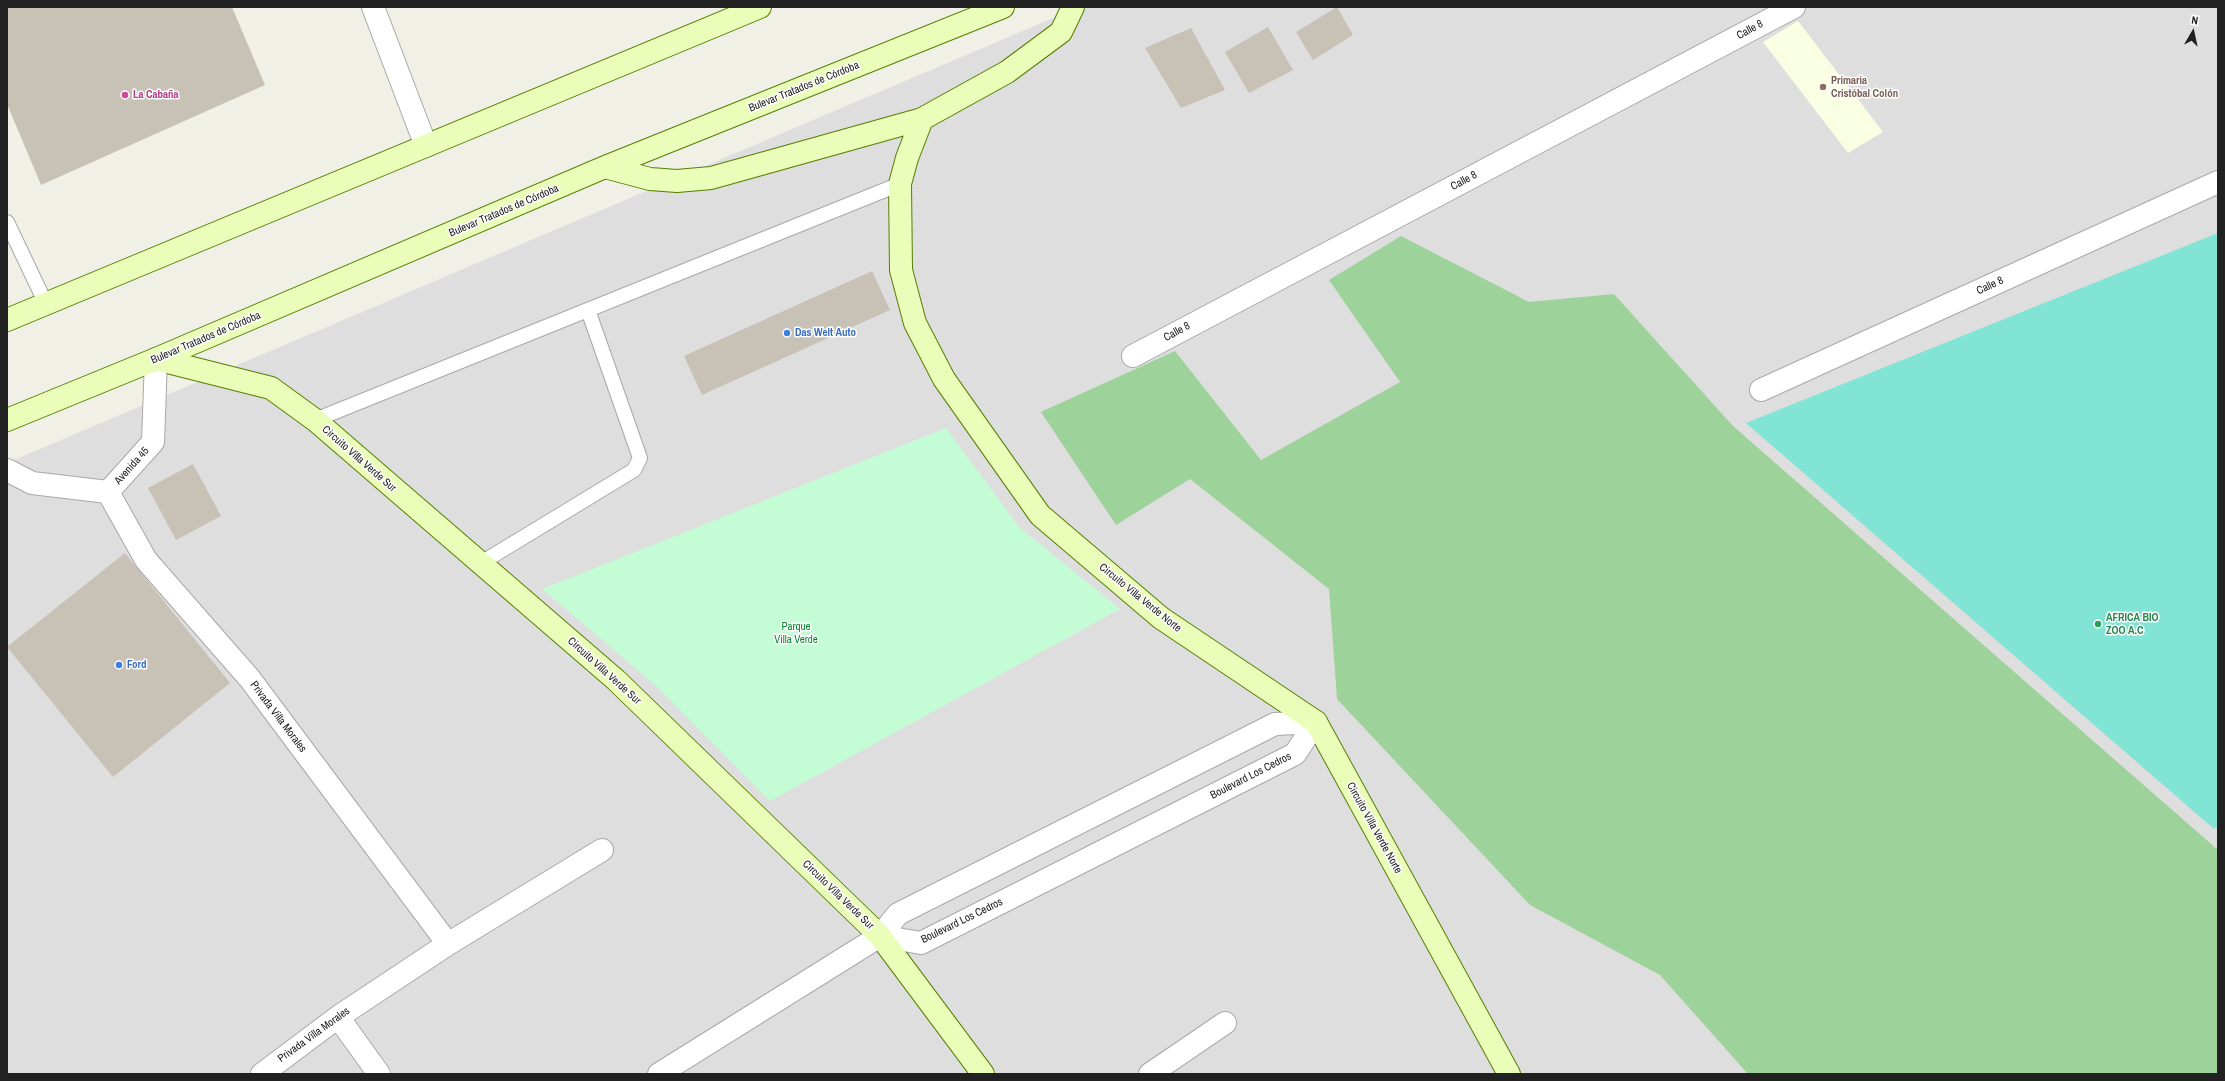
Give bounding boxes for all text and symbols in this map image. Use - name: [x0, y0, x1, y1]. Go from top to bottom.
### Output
- north arrow: [2173, 12, 2213, 52]
- text: N: [2191, 13, 2199, 28]
- street label: Calle 8: [1735, 18, 1765, 42]
- street label: Bulevar Tratados de Córdoba: [747, 59, 861, 115]
- place label: Primaria Cristóbal Colón: [1831, 74, 1898, 100]
- marker: Primaria Cristóbal Colón: [1818, 82, 1828, 92]
- place label: La Cabaña: [133, 88, 179, 102]
- marker: La Cabaña: [120, 90, 130, 100]
- street label: Calle 8: [1449, 169, 1479, 193]
- street label: Bulevar Tratados de Córdoba: [447, 182, 561, 240]
- street label: Calle 8: [1974, 274, 2006, 298]
- street label: Bulevar Tratados de Córdoba: [149, 309, 263, 367]
- street label: Calle 8: [1162, 320, 1192, 344]
- place label: Das Welt Auto: [795, 326, 856, 340]
- marker: Das Welt Auto: [782, 328, 792, 338]
- street label: Circuito Villa Verde Sur: [319, 423, 399, 495]
- street label: Avenida 45: [112, 445, 152, 487]
- street label: Circuito Villa Verde Norte: [1096, 561, 1184, 635]
- place label: AFRICA BIO ZOO A.C: [2106, 611, 2159, 637]
- marker: AFRICA BIO ZOO A.C: [2093, 619, 2103, 629]
- park label: Parque Villa Verde: [774, 620, 818, 646]
- street label: Circuito Villa Verde Sur: [565, 635, 643, 707]
- place label: Ford: [127, 658, 147, 672]
- marker: Ford: [114, 660, 124, 670]
- street label: Privada Villa Morales: [247, 679, 309, 755]
- street label: Boulevard Los Cedros: [1208, 750, 1294, 802]
- street label: Circuito Villa Verde Norte: [1343, 780, 1405, 876]
- street label: Circuito Villa Verde Sur: [800, 858, 876, 932]
- street label: Boulevard Los Cedros: [919, 896, 1005, 946]
- street label: Privada Villa Morales: [276, 1005, 352, 1065]

